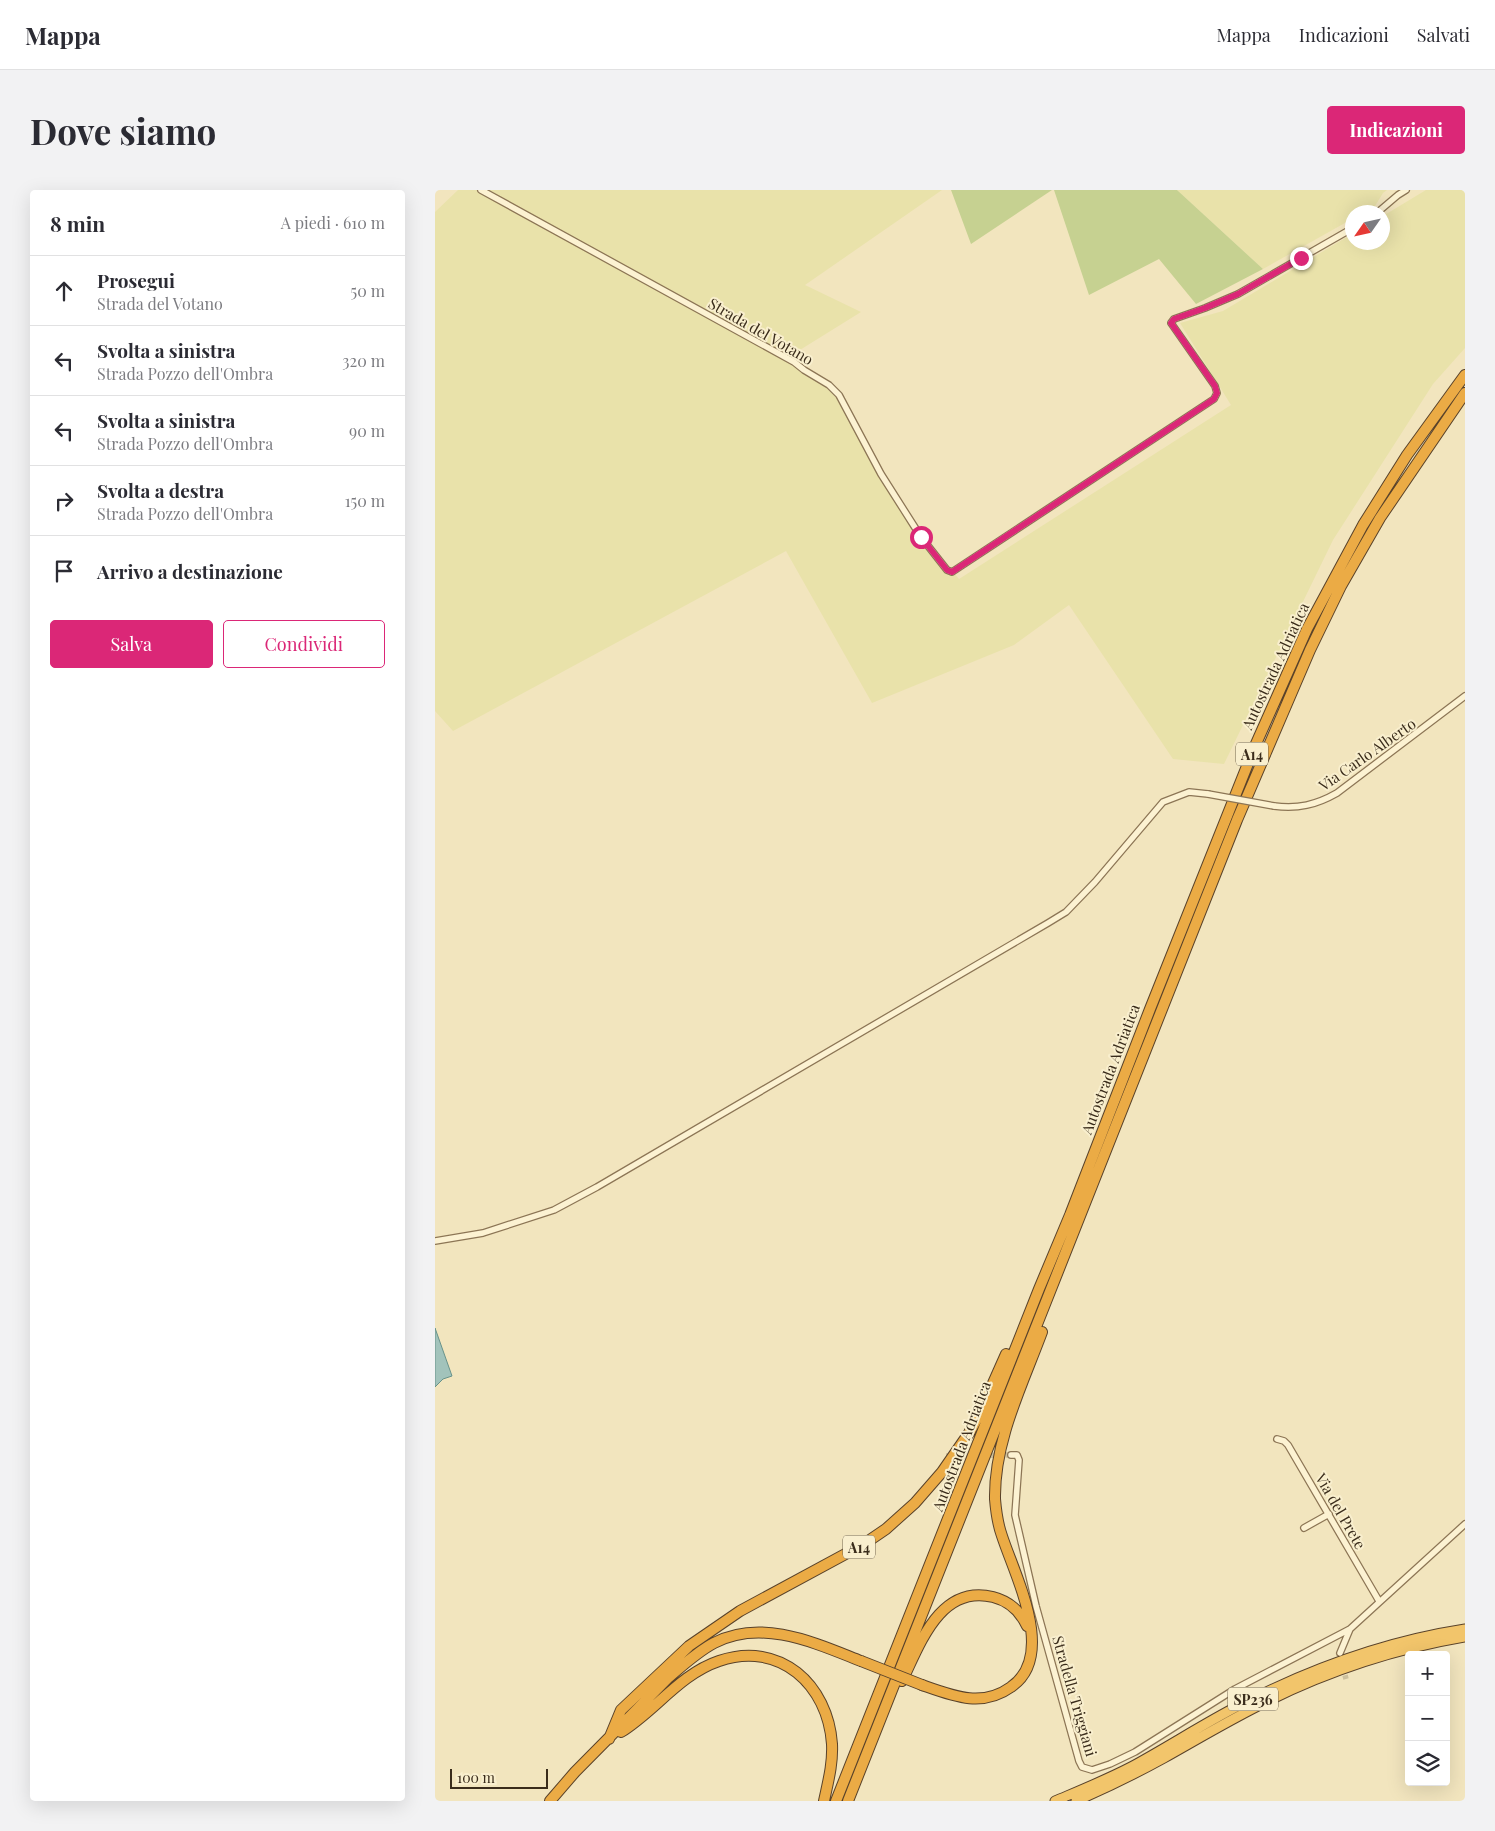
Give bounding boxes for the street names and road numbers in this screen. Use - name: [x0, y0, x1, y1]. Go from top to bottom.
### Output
- street label: Strada del Votano: [705, 293, 817, 369]
- street label: Autostrada Adriatica: [1236, 599, 1313, 734]
- street label: Via Carlo Alberto: [1314, 713, 1420, 796]
- road number: A14: [1236, 742, 1268, 766]
- street label: Autostrada Adriatica: [1076, 1001, 1144, 1138]
- street label: Autostrada Adriatica: [927, 1378, 995, 1515]
- street label: Via del Prete: [1311, 1469, 1371, 1553]
- road number: A14: [843, 1535, 875, 1558]
- street label: Stradella Triggiani: [1048, 1633, 1102, 1759]
- road number: SP236: [1228, 1688, 1278, 1710]

